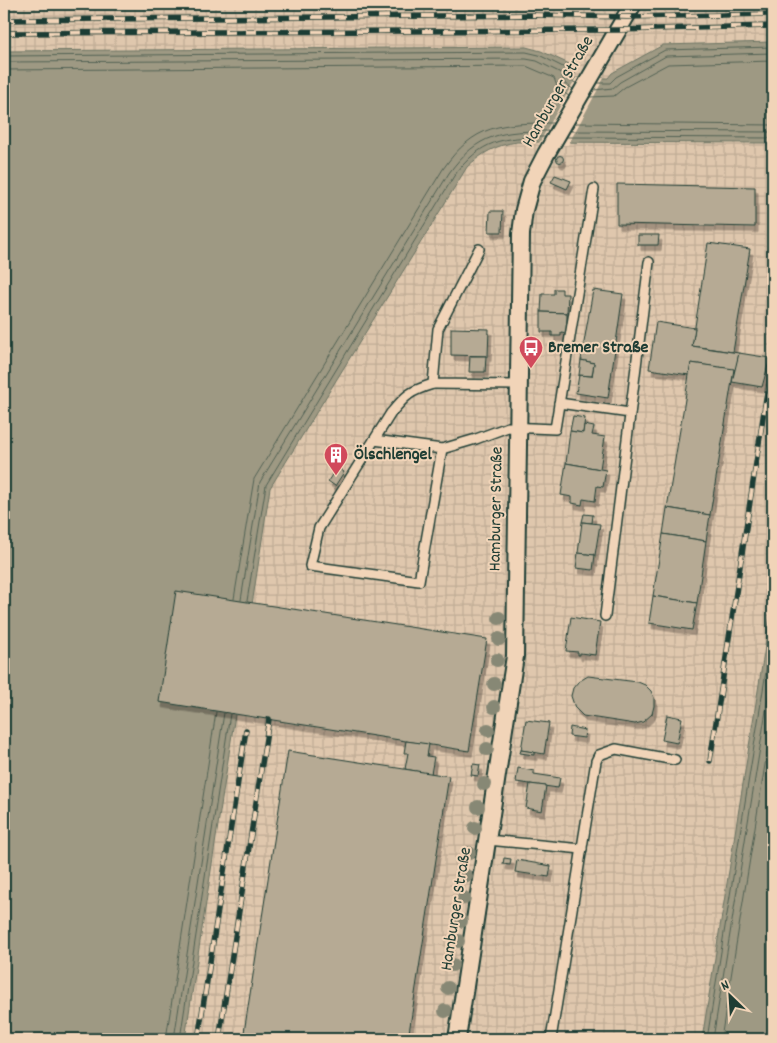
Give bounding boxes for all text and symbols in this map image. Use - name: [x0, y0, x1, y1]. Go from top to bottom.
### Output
- street label: Hamburger Straße: [517, 32, 601, 152]
- bus stop icon: Bremer Straße: [518, 335, 544, 369]
- place label: Bremer Straße: [548, 336, 648, 361]
- building icon: Ölschlengel: [323, 442, 349, 476]
- place label: Ölschlengel: [354, 443, 432, 468]
- street label: Hamburger Straße: [483, 446, 511, 572]
- street label: Hamburger Straße: [435, 845, 479, 973]
- north arrow: [704, 970, 754, 1020]
- text: N: [718, 975, 733, 997]

